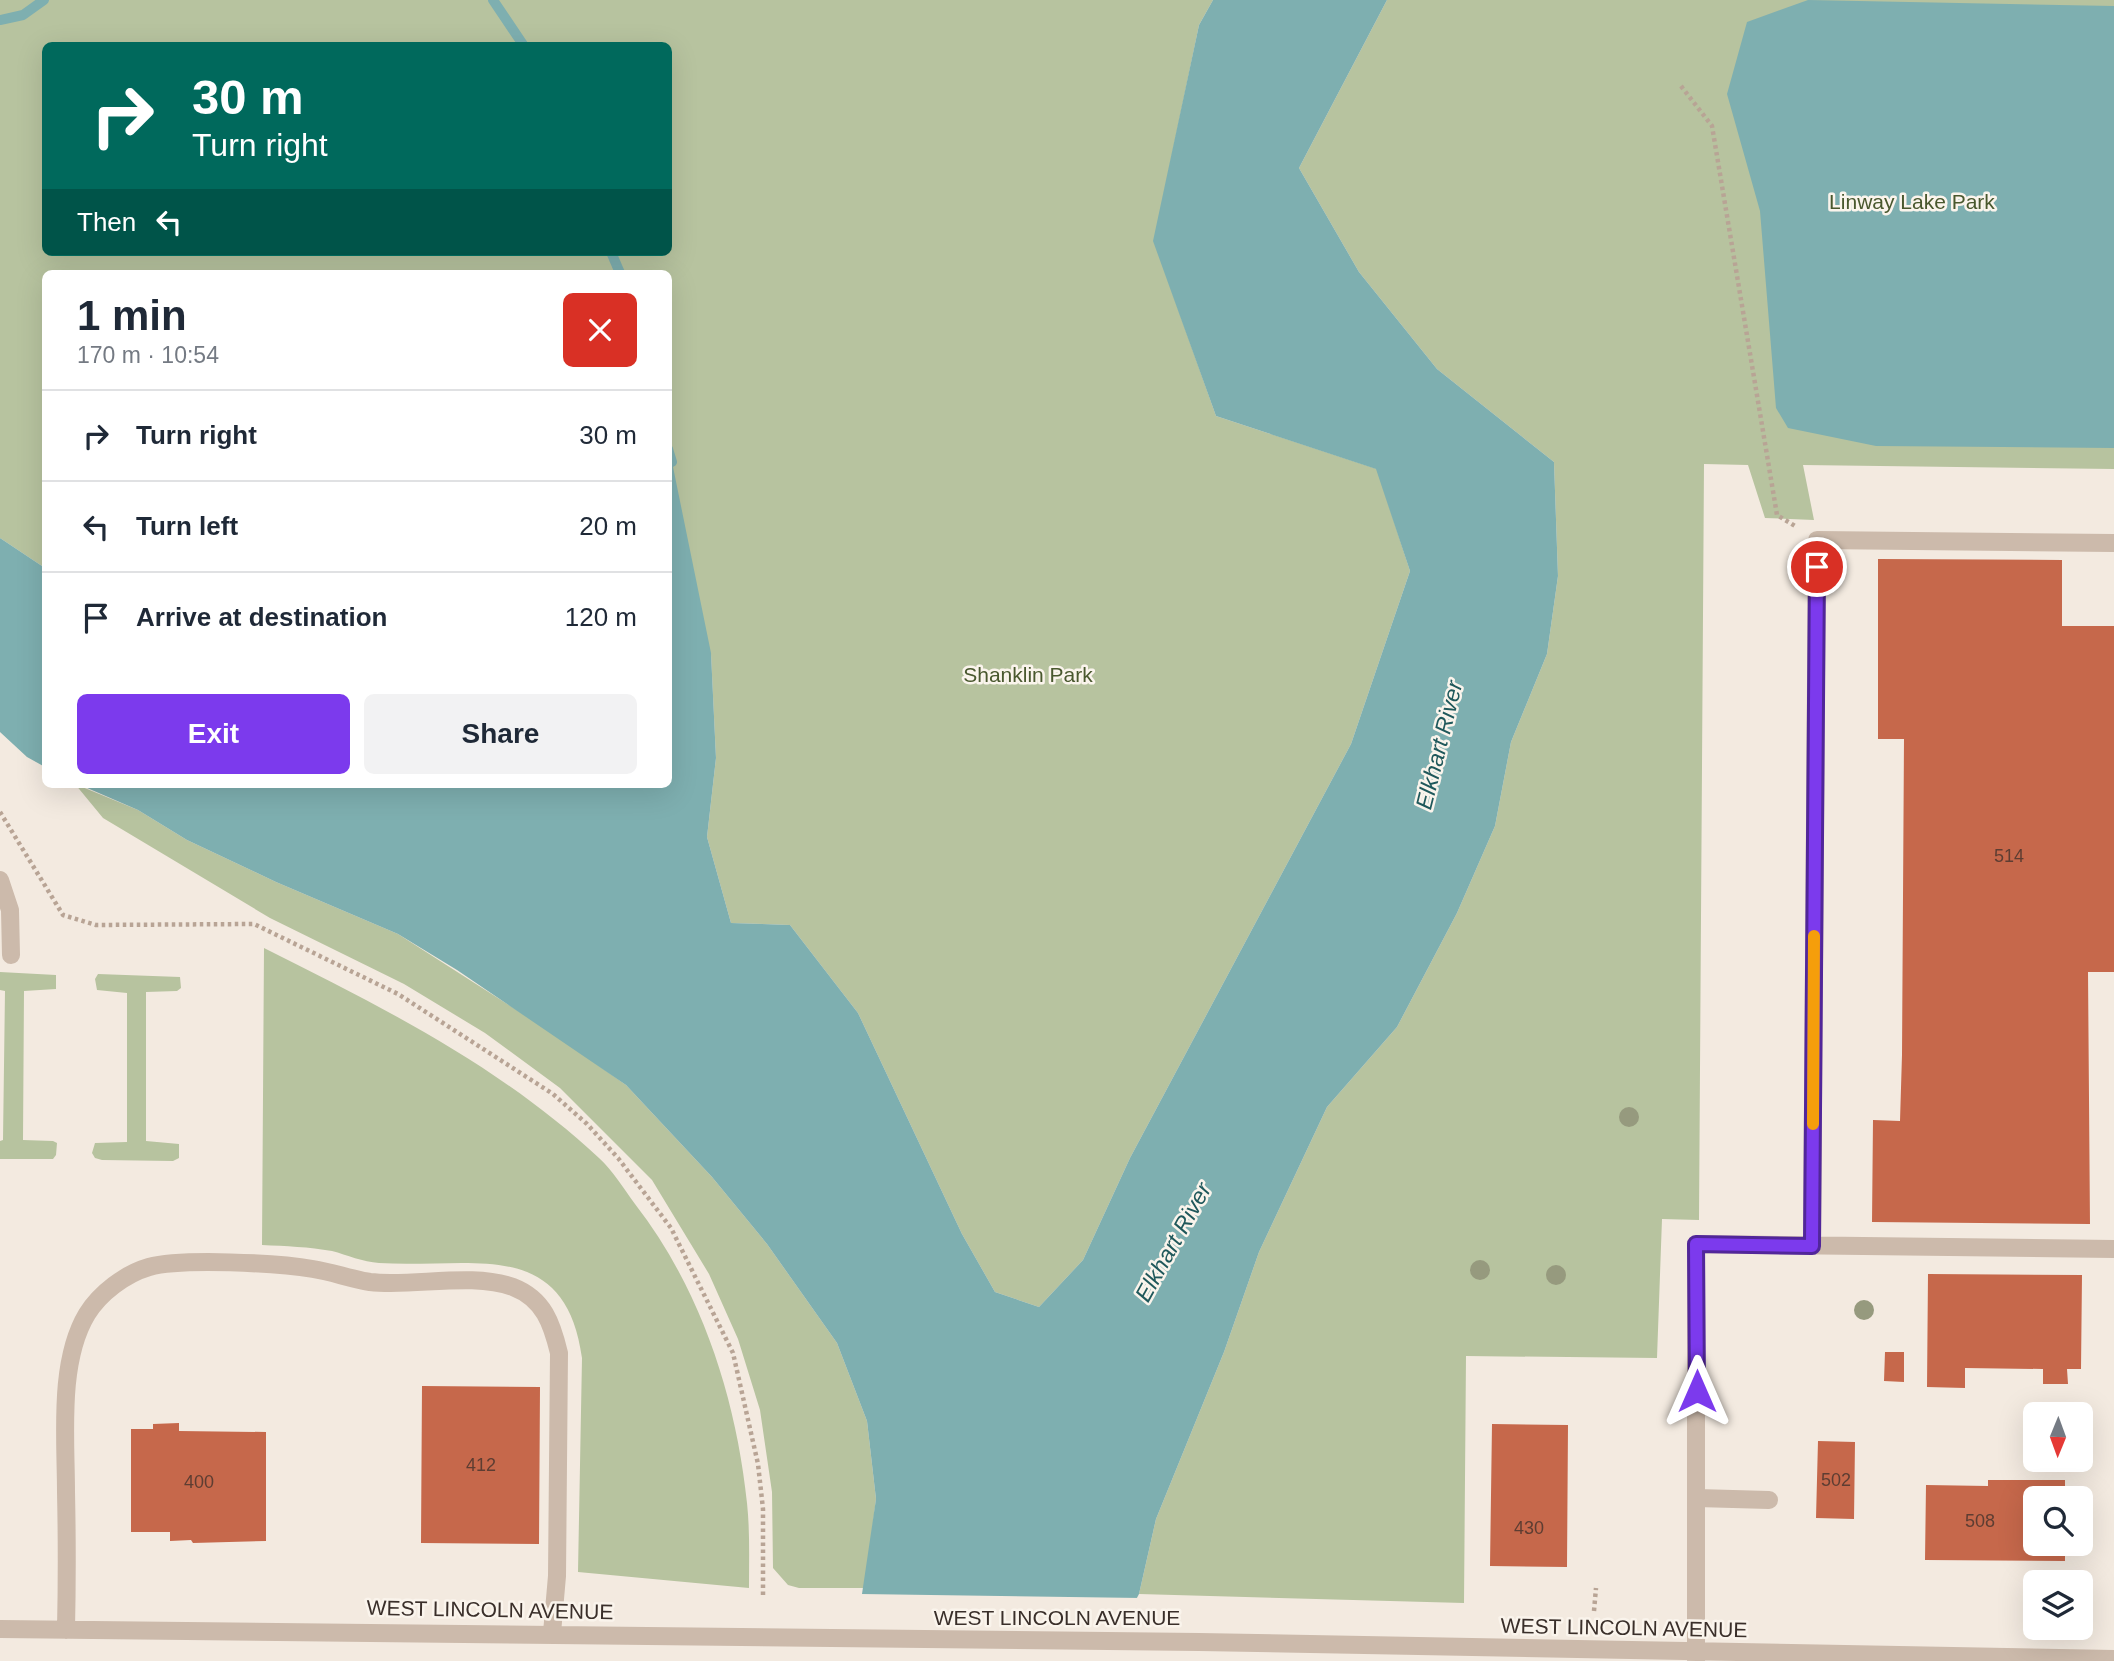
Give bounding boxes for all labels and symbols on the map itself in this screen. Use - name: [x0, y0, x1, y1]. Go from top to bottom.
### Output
- park label: Linway Lake Park: [1829, 190, 1995, 213]
- pin: [1787, 537, 1847, 597]
- park label: Shanklin Park: [963, 663, 1093, 686]
- water label: Elkhart River: [1410, 677, 1468, 812]
- house number: 514: [1994, 846, 2024, 866]
- water label: Elkhart River: [1130, 1177, 1217, 1306]
- position arrow: [1660, 1354, 1734, 1428]
- north arrow: [2023, 1402, 2093, 1472]
- house number: 412: [466, 1455, 496, 1475]
- house number: 502: [1821, 1470, 1851, 1490]
- house number: 400: [184, 1472, 214, 1492]
- house number: 508: [1965, 1511, 1995, 1531]
- house number: 430: [1514, 1518, 1544, 1538]
- street label: WEST LINCOLN AVENUE: [367, 1596, 614, 1623]
- street label: WEST LINCOLN AVENUE: [934, 1606, 1180, 1629]
- street label: WEST LINCOLN AVENUE: [1501, 1614, 1748, 1641]

